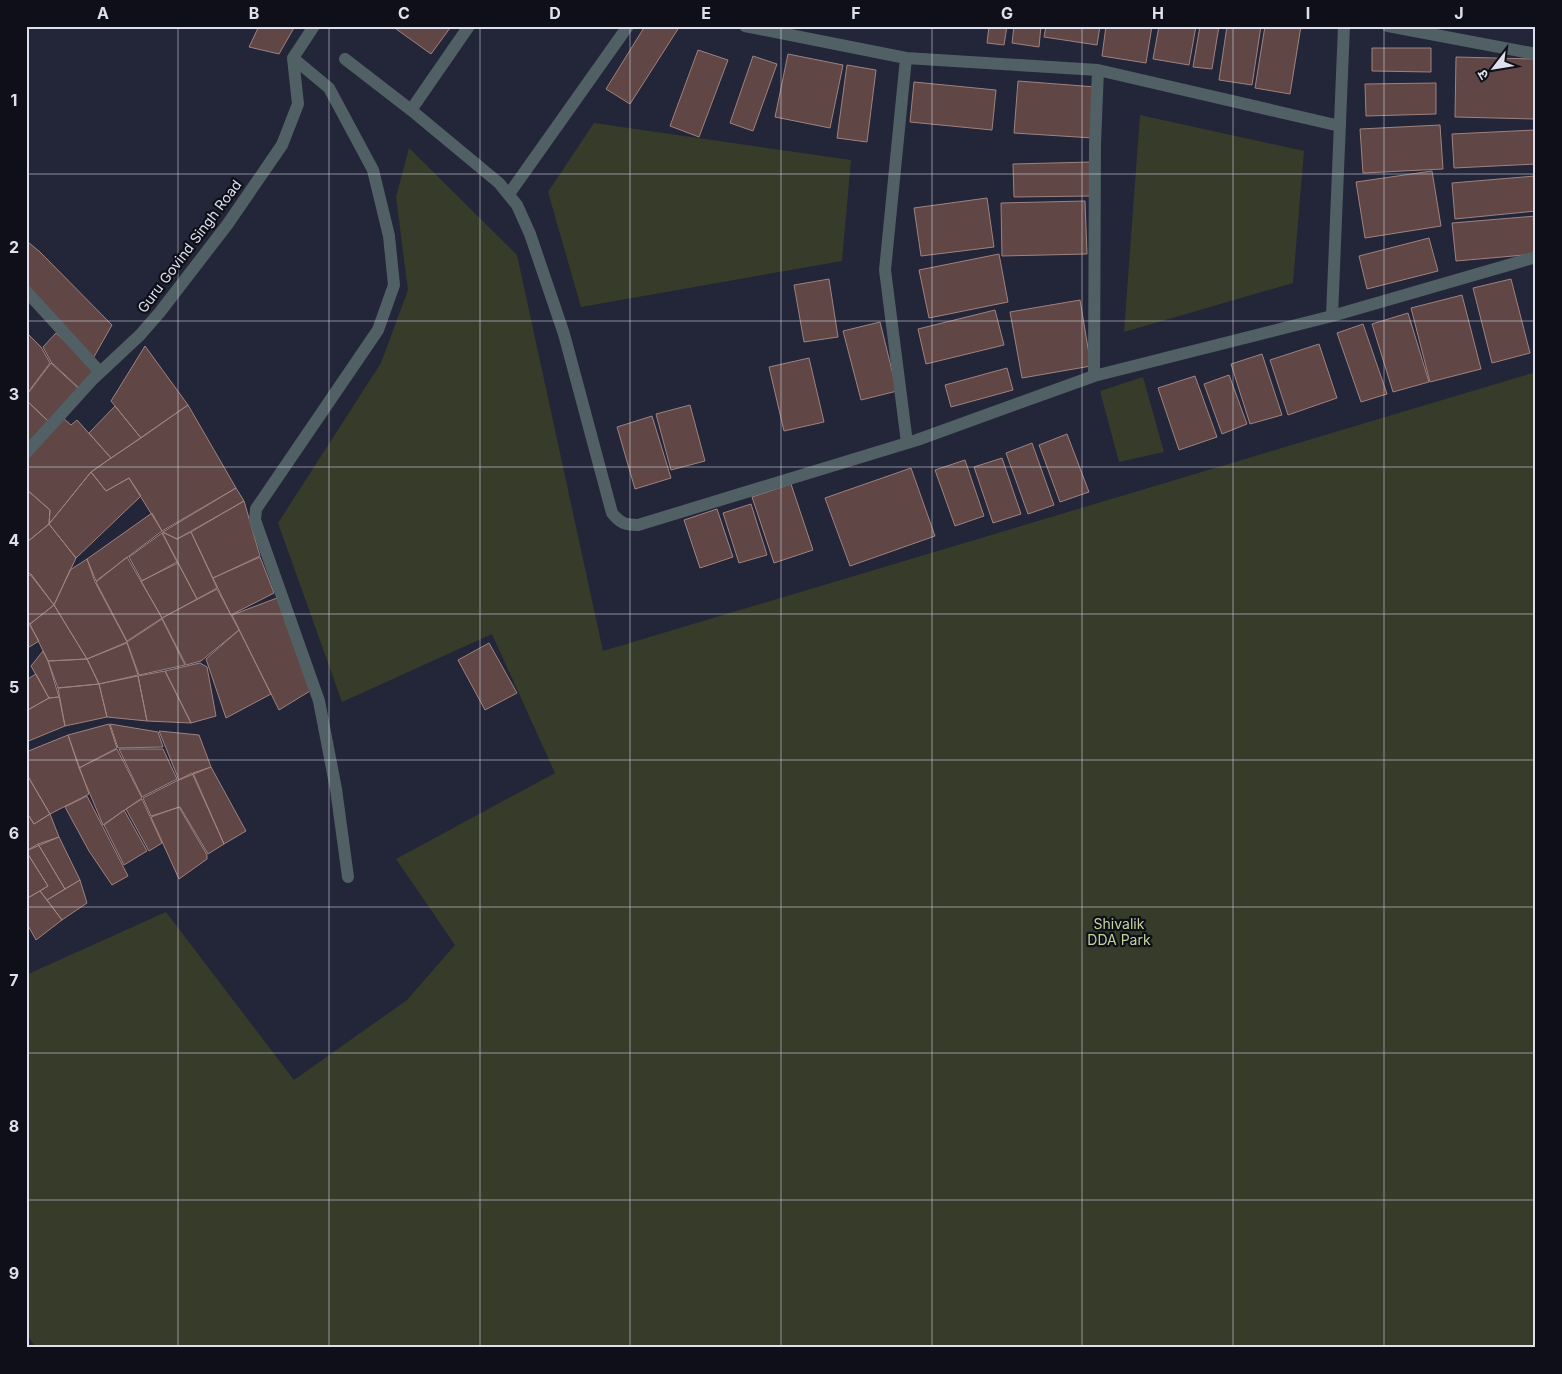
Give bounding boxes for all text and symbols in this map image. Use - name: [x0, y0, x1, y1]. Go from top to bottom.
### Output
- text: A: [97, 3, 109, 23]
- text: B: [249, 3, 259, 23]
- text: C: [398, 3, 410, 23]
- text: D: [549, 3, 561, 23]
- text: E: [701, 3, 711, 23]
- text: F: [851, 3, 861, 23]
- text: G: [1001, 3, 1013, 23]
- text: H: [1152, 3, 1164, 23]
- text: I: [1306, 3, 1310, 23]
- text: J: [1454, 3, 1464, 23]
- north arrow: [1470, 42, 1520, 92]
- text: उ: [1473, 66, 1492, 83]
- text: 1: [11, 90, 17, 110]
- street label: Guru Govind Singh Road: [133, 176, 245, 316]
- text: 2: [9, 237, 19, 257]
- text: 3: [9, 384, 19, 404]
- text: 4: [9, 530, 20, 550]
- text: 5: [9, 677, 19, 697]
- text: 6: [9, 823, 19, 843]
- park label: Shivalik DDA Park: [1087, 915, 1151, 948]
- text: 7: [9, 970, 19, 990]
- text: 8: [9, 1116, 19, 1136]
- text: 9: [9, 1263, 19, 1283]

